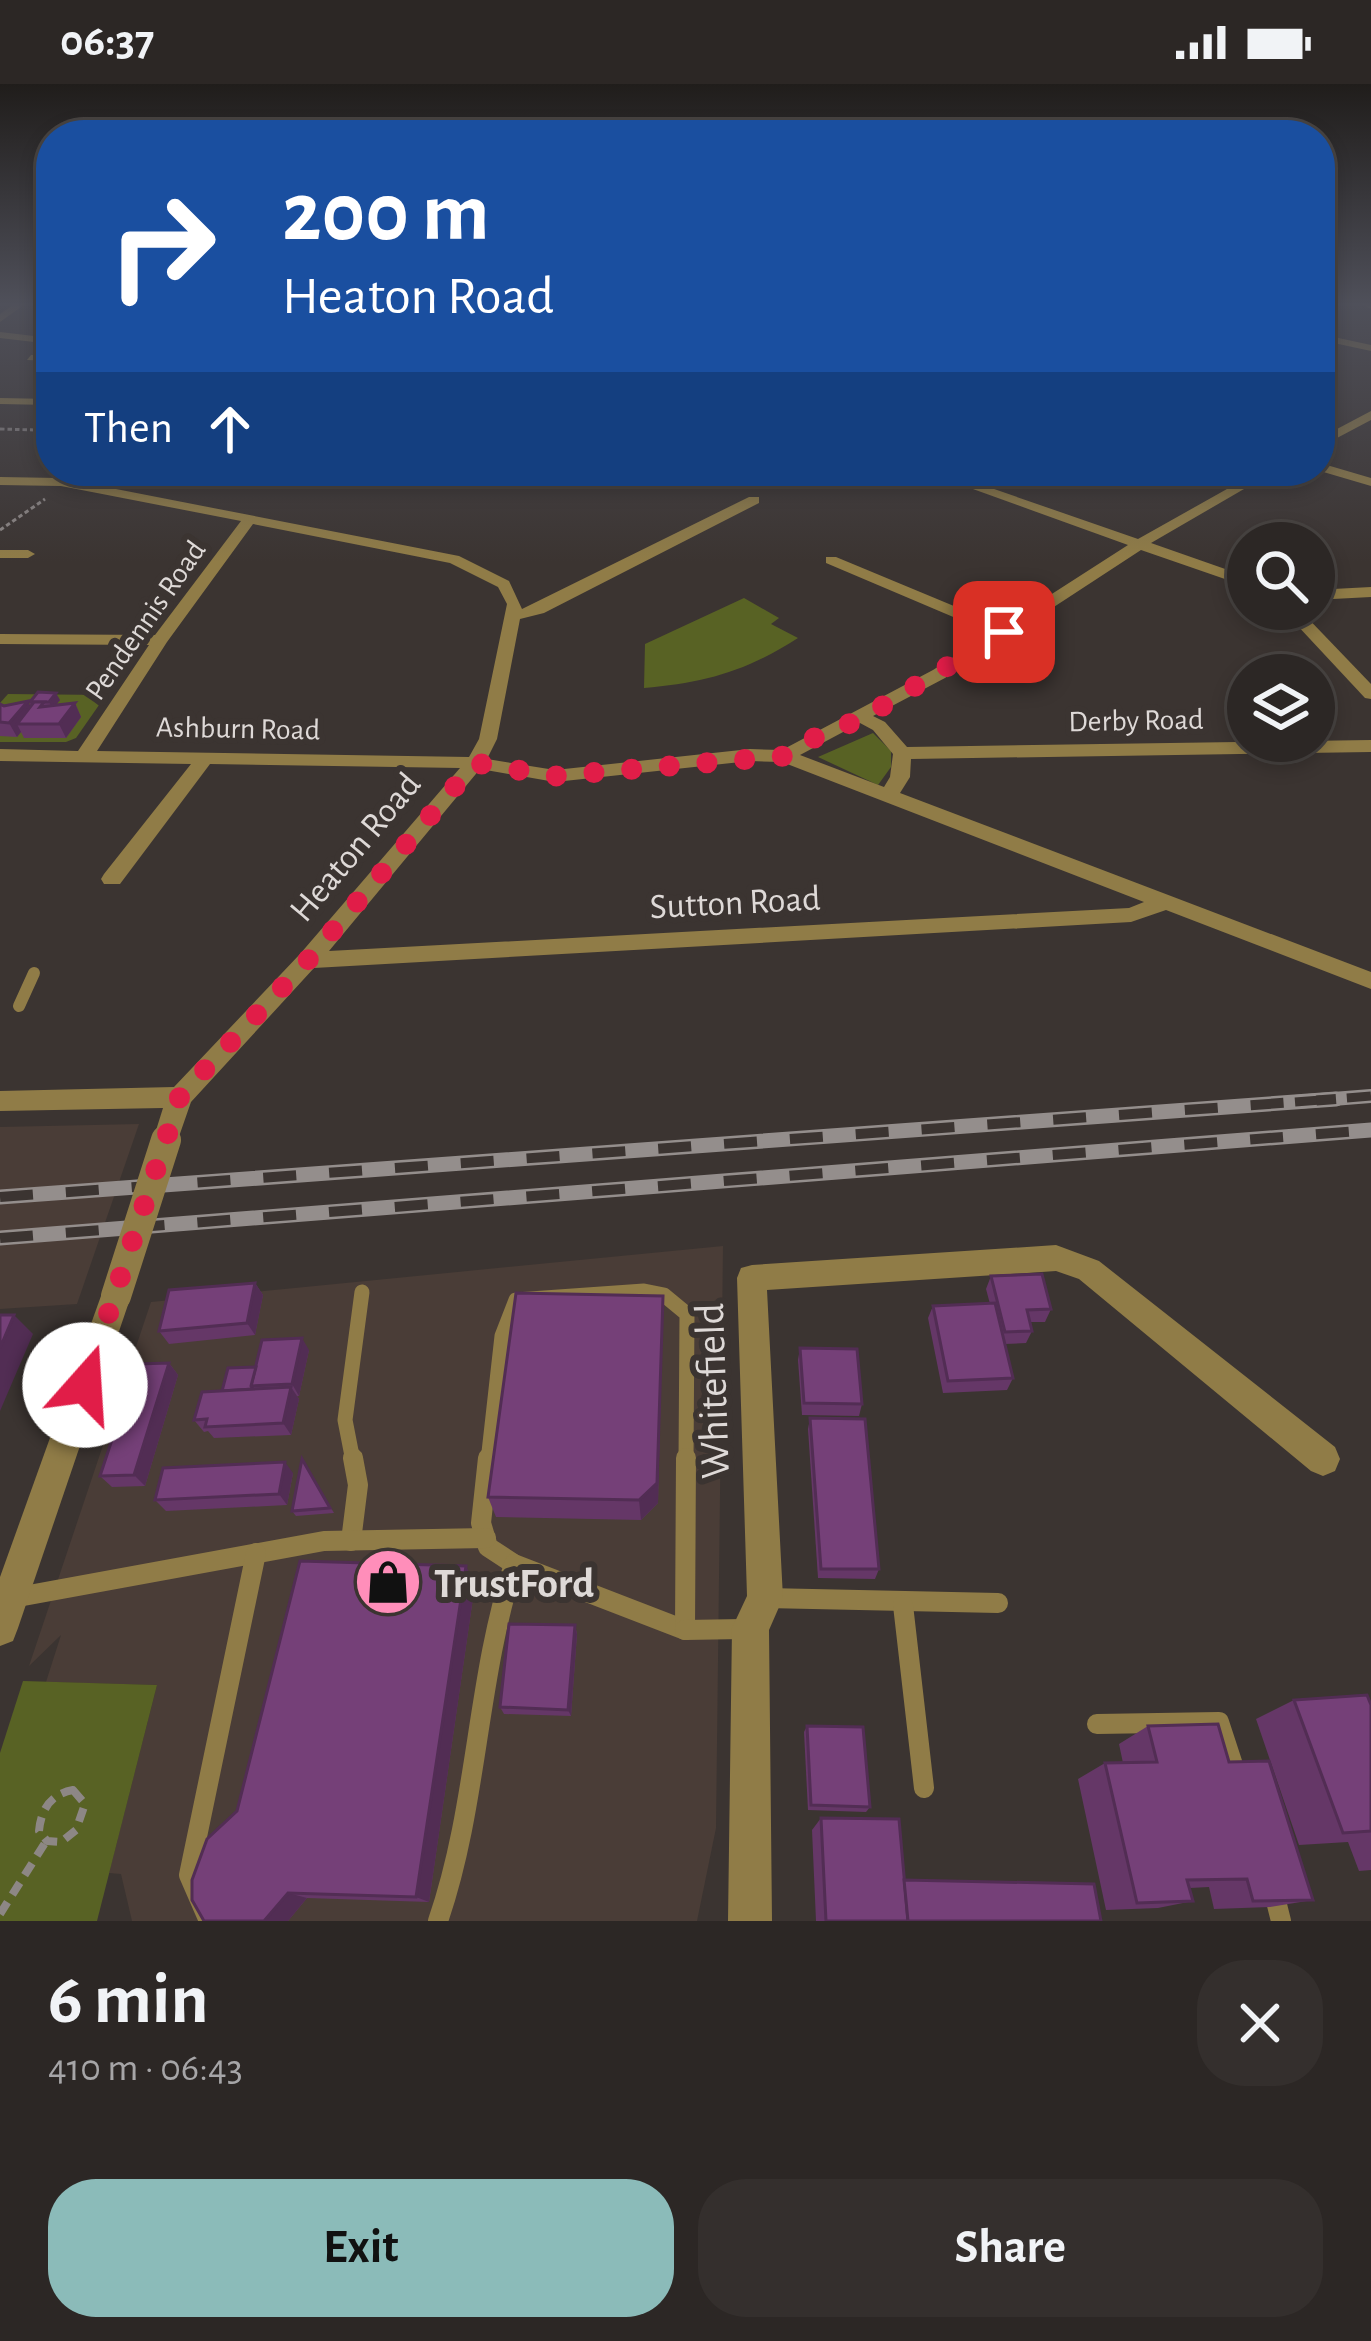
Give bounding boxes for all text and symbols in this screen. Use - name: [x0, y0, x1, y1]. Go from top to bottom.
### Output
- text: 06:37: [60, 19, 154, 64]
- icon: right: [84, 168, 240, 324]
- text: 200 m: [282, 172, 490, 256]
- text: Heaton Road: [282, 270, 554, 324]
- icon: ahead: [197, 396, 263, 462]
- text: Then: [84, 406, 173, 451]
- map controls: [1227, 522, 1335, 762]
- button: search: [1227, 522, 1335, 630]
- street label: Pendennis Road: [80, 536, 212, 706]
- pin: [953, 581, 1055, 683]
- icon: arrive: [971, 599, 1037, 665]
- button: layers: [1227, 654, 1335, 762]
- street label: Derby Road: [1068, 705, 1204, 737]
- street label: Ashburn Road: [156, 713, 320, 745]
- street label: Heaton Road: [283, 766, 428, 928]
- street label: Sutton Road: [649, 881, 822, 925]
- street label: Whitefield: [689, 1302, 737, 1480]
- position arrow: [22, 1322, 148, 1448]
- shop icon: TrustFord: [353, 1547, 423, 1617]
- place label: TrustFord: [434, 1563, 594, 1605]
- button: close: [1197, 1960, 1323, 2086]
- text: 6 min: [48, 1964, 209, 2036]
- text: 410 m · 06:43: [48, 2049, 243, 2088]
- button: Exit: [48, 2179, 674, 2317]
- button: Share: [698, 2179, 1323, 2317]

